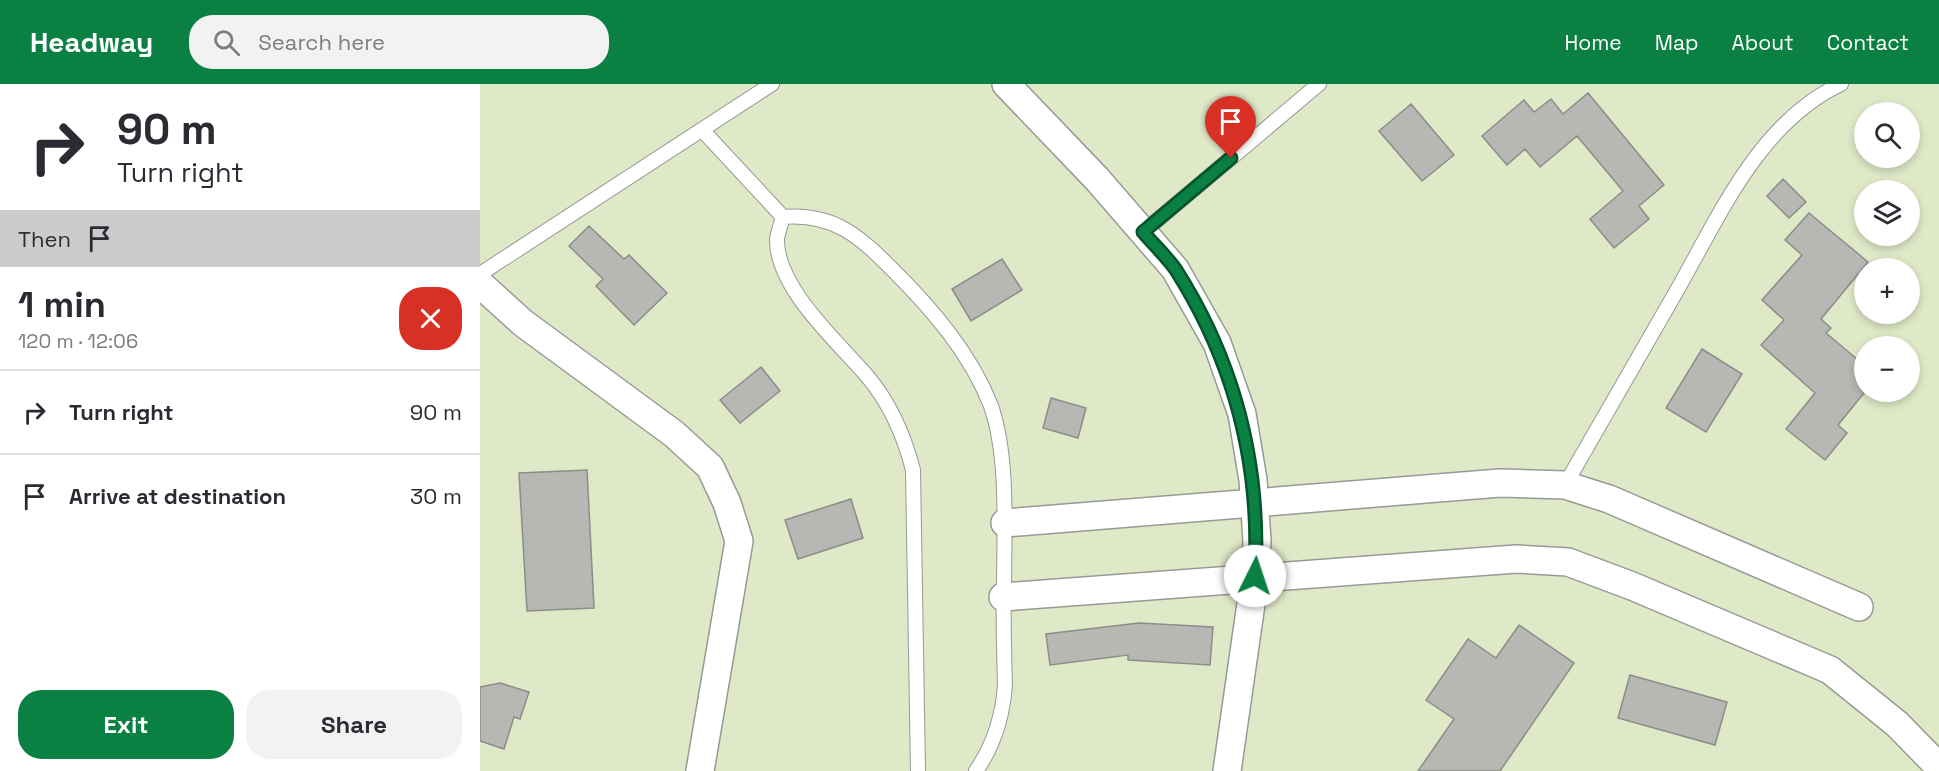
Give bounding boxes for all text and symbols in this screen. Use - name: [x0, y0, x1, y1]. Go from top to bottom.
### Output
- search box: [189, 15, 609, 69]
- text: Headway: [30, 24, 153, 60]
- icon: search: [210, 26, 243, 59]
- text: Search here: [258, 28, 385, 56]
- text: Home: [1564, 29, 1622, 56]
- text: Map: [1655, 29, 1699, 56]
- text: About: [1732, 29, 1794, 56]
- text: Contact: [1827, 29, 1909, 56]
- pin: [1205, 96, 1256, 158]
- map controls: [1854, 102, 1920, 402]
- button: search: [1854, 102, 1920, 168]
- text: 90 m: [117, 103, 217, 156]
- icon: arrive: [1214, 105, 1247, 138]
- icon: right: [18, 108, 96, 186]
- text: Turn right: [117, 155, 244, 190]
- button: layers: [1854, 180, 1920, 246]
- icon: arrive: [83, 222, 116, 255]
- text: Then: [18, 225, 71, 253]
- button: +: [1854, 258, 1920, 324]
- text: 1 min: [18, 282, 106, 328]
- button: close: [399, 287, 462, 350]
- text: 120 m · 12:06: [18, 328, 138, 354]
- button: −: [1854, 336, 1920, 402]
- icon: right: [18, 396, 51, 429]
- text: Turn right: [69, 398, 174, 426]
- text: 90 m: [410, 398, 462, 426]
- icon: arrive: [18, 480, 51, 513]
- text: Arrive at destination: [69, 482, 286, 510]
- text: 30 m: [410, 482, 462, 510]
- position arrow: [1223, 544, 1287, 608]
- button: Exit: [18, 690, 234, 759]
- button: Share: [246, 690, 462, 759]

